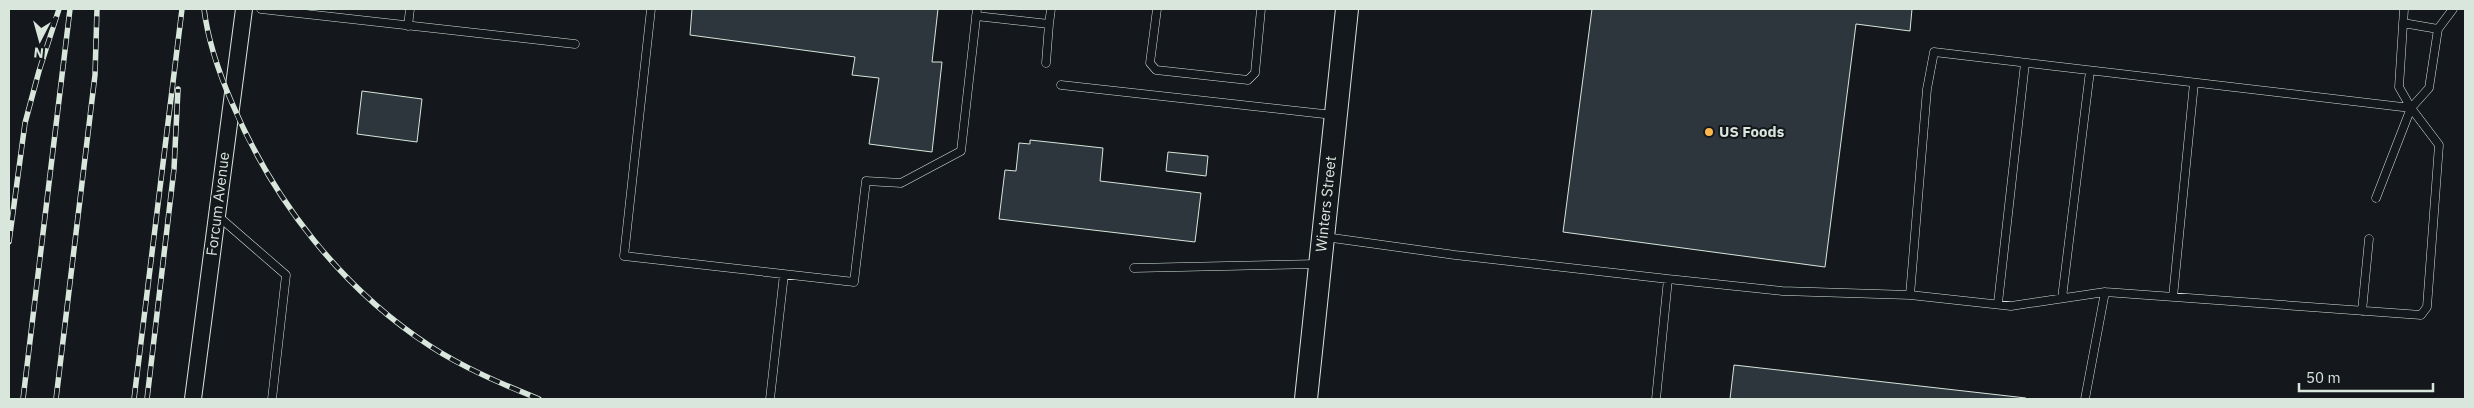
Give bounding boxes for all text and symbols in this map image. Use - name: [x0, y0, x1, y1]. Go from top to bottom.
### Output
- north arrow: [15, 15, 65, 65]
- text: N: [33, 43, 45, 62]
- place label: US Foods: [1719, 122, 1785, 141]
- marker: US Foods: [1703, 126, 1715, 138]
- street label: Forcum Avenue: [202, 151, 233, 257]
- street label: Winters Street: [1311, 155, 1340, 253]
- scale bar: [2299, 360, 2433, 392]
- text: 50 m: [2306, 368, 2341, 387]

